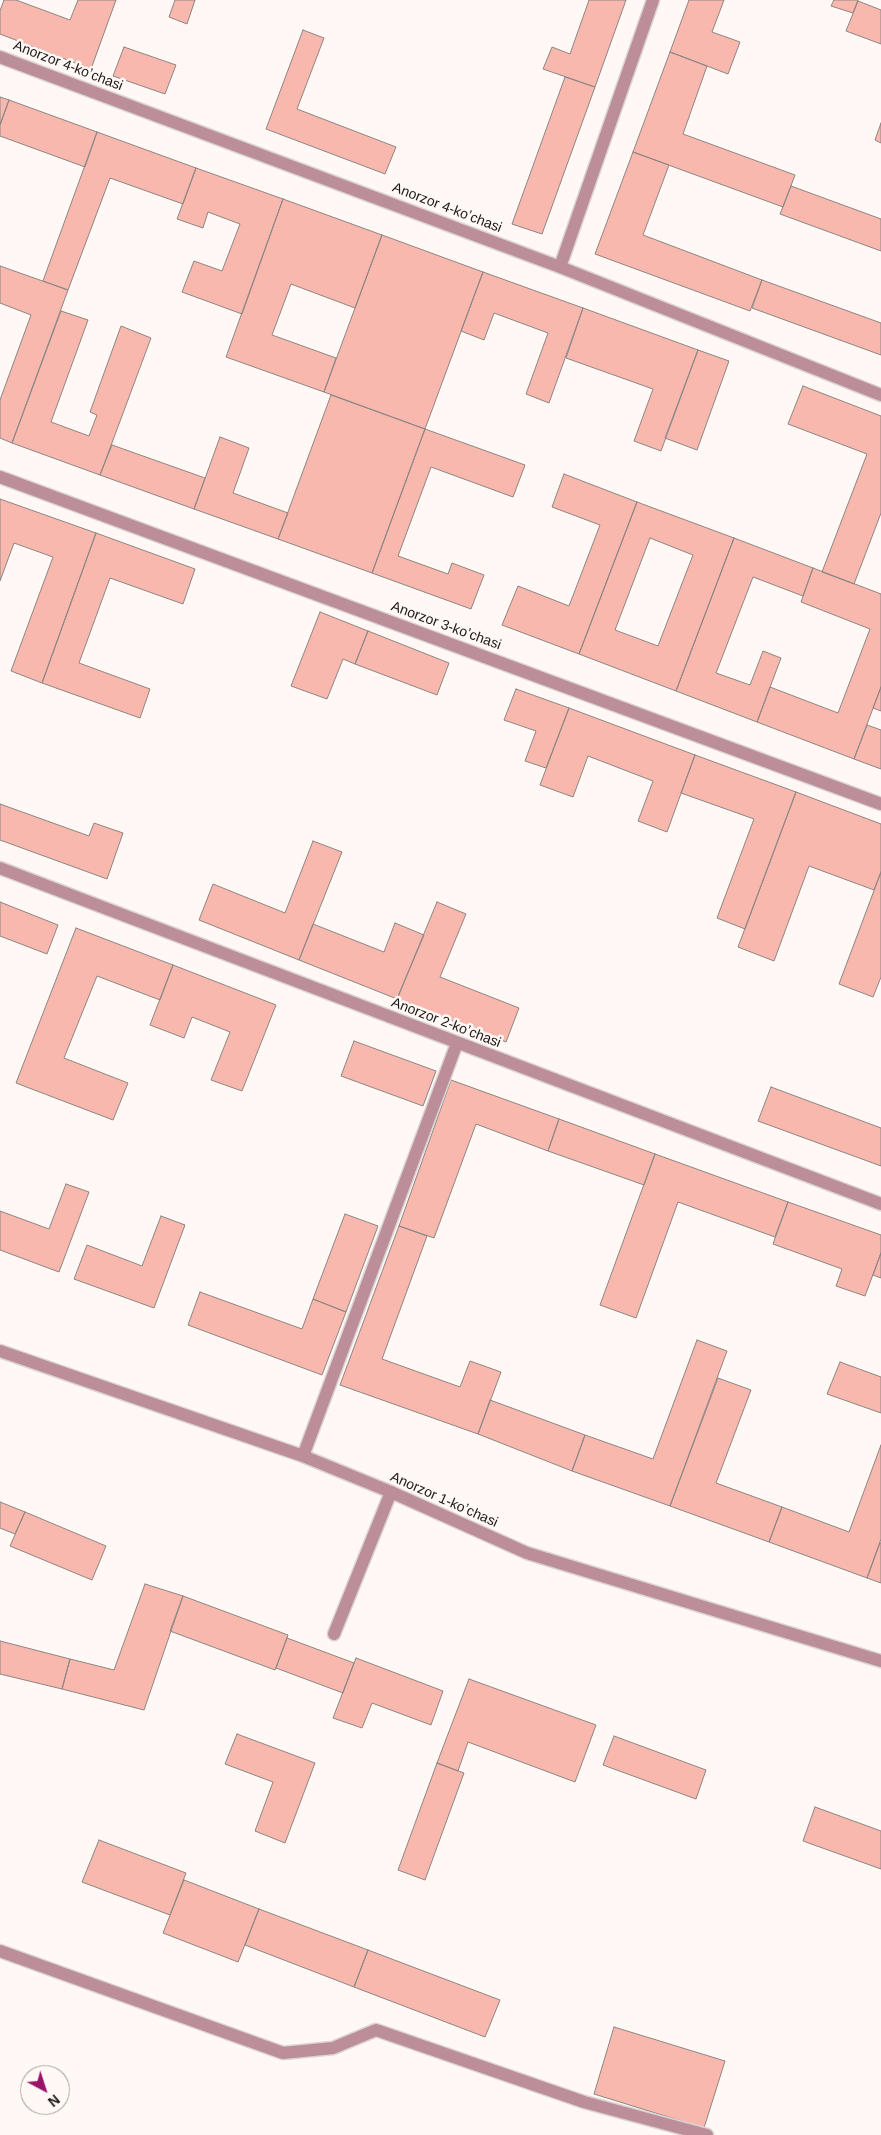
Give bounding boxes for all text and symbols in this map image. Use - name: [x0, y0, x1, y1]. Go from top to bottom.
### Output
- street label: Аnorzor 4-koʼchasi: [11, 37, 125, 95]
- street label: Аnorzor 4-koʼchasi: [390, 179, 504, 237]
- street label: Аnorzor 3-koʼchasi: [389, 598, 503, 654]
- street label: Аnorzor 2-koʼchasi: [389, 994, 503, 1052]
- street label: Аnorzor 1-koʼchasi: [388, 1469, 500, 1531]
- north arrow: [20, 2065, 70, 2115]
- text: N: [45, 2091, 63, 2110]

